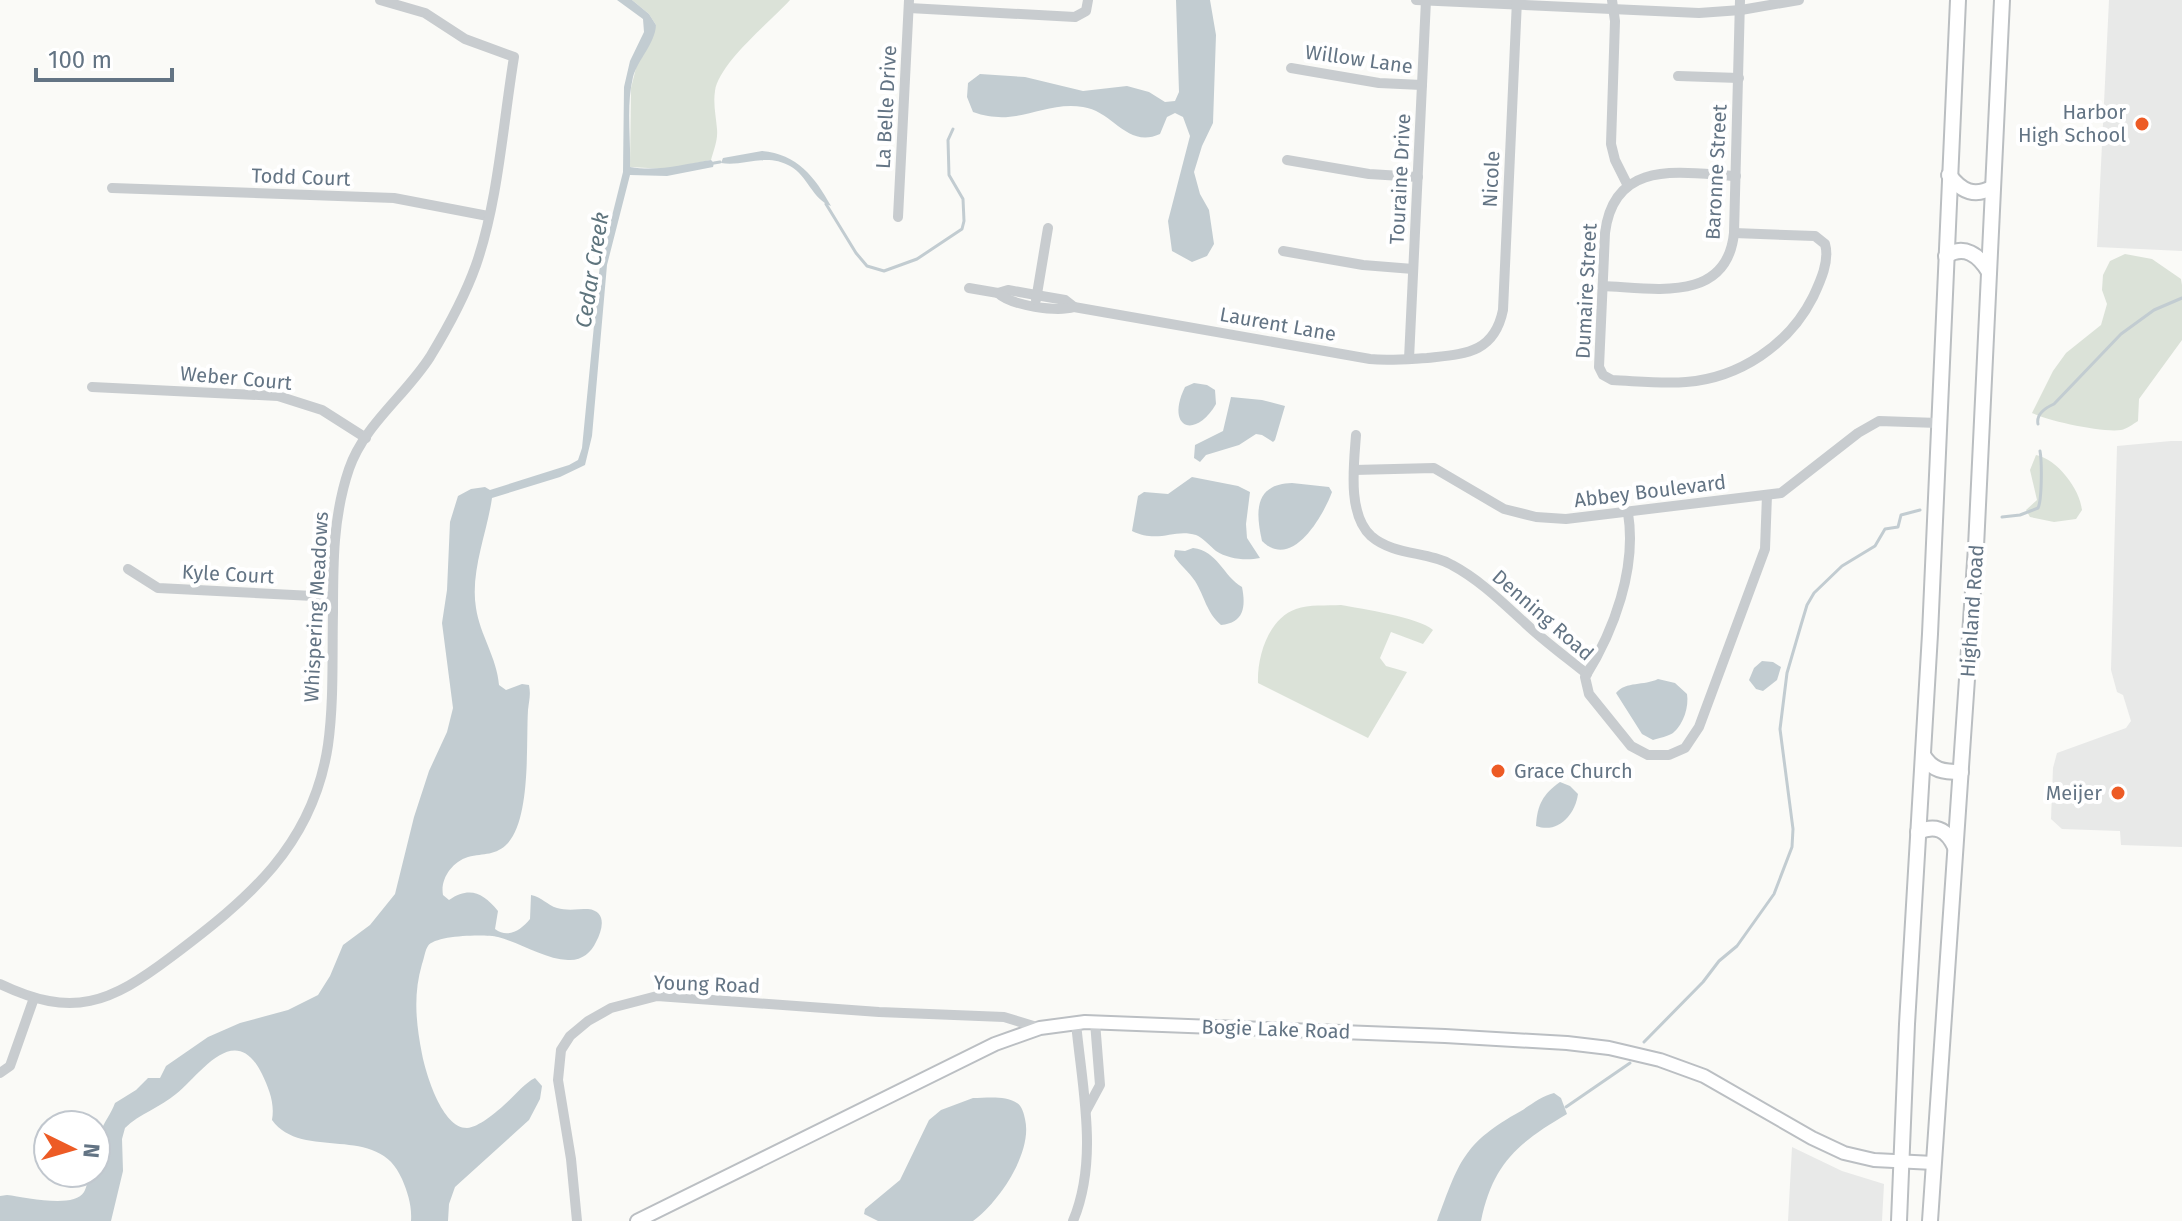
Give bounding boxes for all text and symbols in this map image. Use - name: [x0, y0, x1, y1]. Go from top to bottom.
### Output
- scale bar: [36, 32, 172, 82]
- street label: Willow Lane: [1304, 40, 1414, 78]
- street label: La Belle Drive: [871, 45, 901, 169]
- text: 100 m: [48, 46, 112, 74]
- place label: Harbor High School: [2018, 100, 2126, 147]
- street label: Baronne Street: [1700, 103, 1732, 240]
- street label: Touraine Drive: [1385, 113, 1415, 245]
- marker: Harbor High School: [2133, 115, 2151, 133]
- street label: Nicole: [1478, 150, 1504, 208]
- street label: Todd Court: [251, 163, 352, 191]
- water label: Cedar Creek: [570, 210, 614, 330]
- street label: Dumaire Street: [1570, 222, 1602, 359]
- street label: Laurent Lane: [1218, 302, 1338, 346]
- street label: Weber Court: [179, 361, 294, 395]
- street label: Abbey Boulevard: [1573, 470, 1727, 512]
- street label: Whispering Meadows: [299, 511, 333, 703]
- street label: Highland Road: [1955, 544, 1989, 678]
- street label: Kyle Court: [181, 560, 276, 588]
- street label: Denning Road: [1487, 564, 1599, 666]
- place label: Grace Church: [1514, 759, 1633, 783]
- marker: Grace Church: [1489, 762, 1507, 780]
- place label: Meijer: [2046, 781, 2102, 805]
- marker: Meijer: [2109, 784, 2127, 802]
- street label: Young Road: [653, 970, 761, 998]
- street label: Bogie Lake Road: [1201, 1014, 1351, 1044]
- north arrow: [32, 1109, 112, 1189]
- text: N: [77, 1142, 106, 1159]

